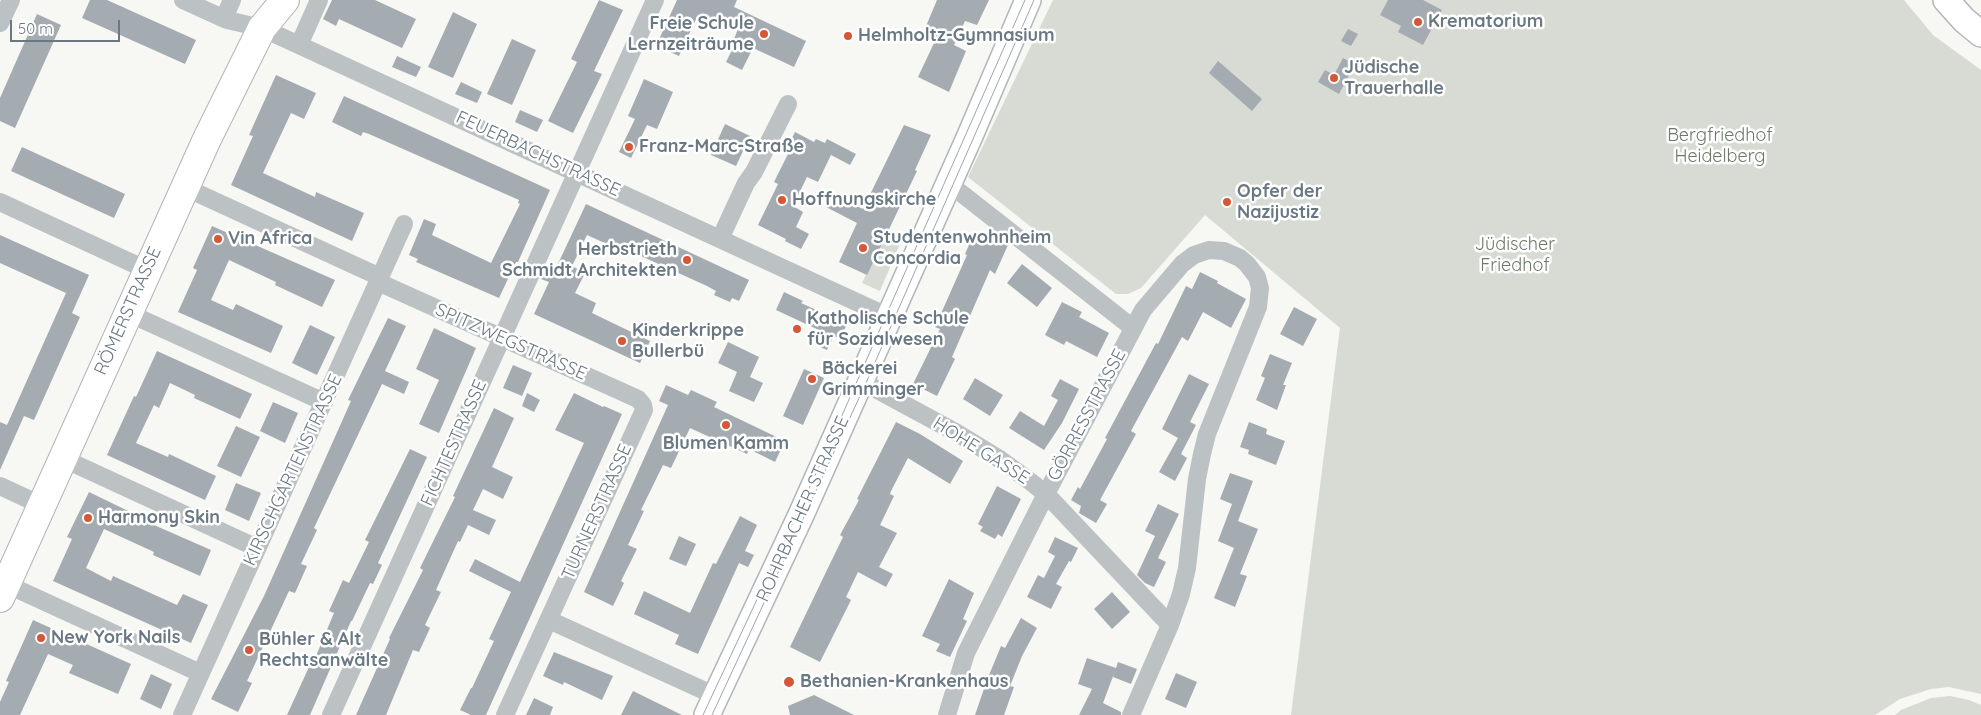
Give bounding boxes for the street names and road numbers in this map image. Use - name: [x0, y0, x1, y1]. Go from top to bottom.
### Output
- street label: FEUERBACHSTRASSE: [452, 106, 624, 202]
- street label: RÖMERSTRASSE: [90, 243, 166, 379]
- street label: SPITZWEGSTRASSE: [432, 299, 590, 385]
- street label: GÖRRESSTRASSE: [1043, 346, 1131, 484]
- street label: KIRSCHGARTENSTRASSE: [239, 371, 347, 569]
- street label: FICHTESTRASSE: [417, 377, 491, 509]
- street label: ROHRBACHER STRASSE: [752, 413, 854, 605]
- street label: HOHE GASSE: [929, 413, 1033, 489]
- street label: TURNERSTRASSE: [557, 441, 637, 583]

